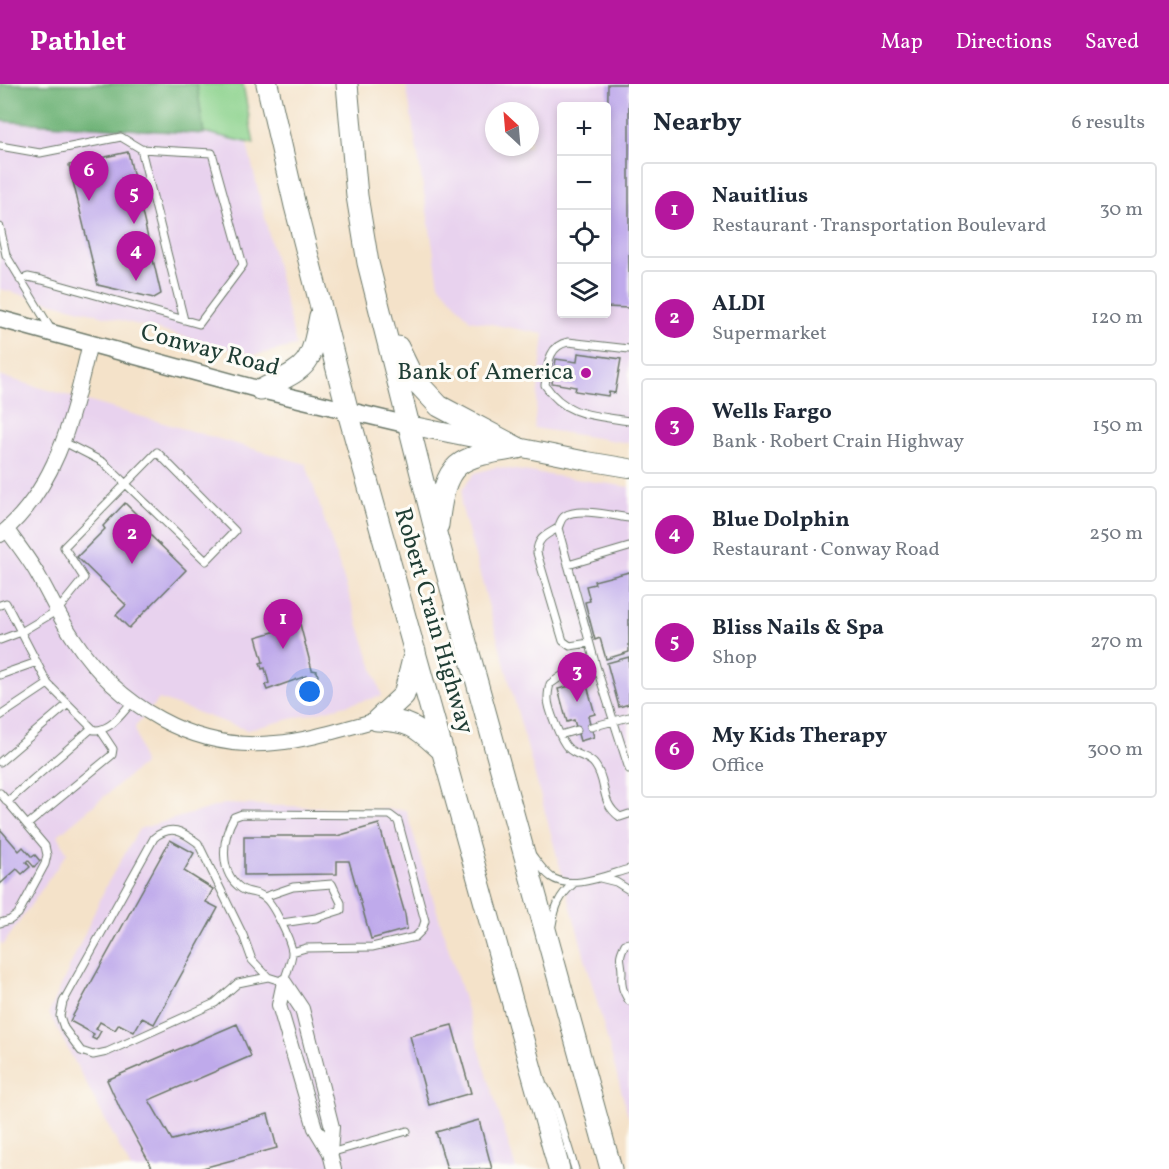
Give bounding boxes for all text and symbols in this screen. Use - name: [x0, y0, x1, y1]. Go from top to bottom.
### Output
- text: Pathlet: [30, 23, 126, 62]
- text: Map: [881, 28, 923, 57]
- text: Directions: [956, 28, 1052, 57]
- text: Saved: [1085, 28, 1139, 57]
- north arrow: [485, 102, 539, 156]
- map controls: [557, 102, 611, 318]
- button: +: [557, 102, 611, 156]
- text: Nearby: [653, 105, 742, 141]
- text: 6 results: [1072, 109, 1145, 137]
- pin: 6: [70, 152, 109, 201]
- button: −: [557, 156, 611, 210]
- pin: 5: [114, 174, 154, 224]
- text: Nauitlius: [712, 181, 808, 212]
- text: 1: [670, 196, 679, 224]
- text: 30 m: [1099, 196, 1143, 224]
- button: locate: [557, 210, 611, 264]
- text: Restaurant · Transportation Boulevard: [712, 212, 1047, 240]
- pin: 4: [116, 232, 156, 281]
- button: layers: [557, 264, 611, 318]
- text: ALDI: [712, 289, 765, 320]
- text: 2: [669, 304, 680, 332]
- text: 120 m: [1091, 304, 1143, 332]
- street label: Conway Road: [137, 316, 283, 386]
- text: Supermarket: [712, 320, 827, 348]
- place label: Bank of America: [397, 356, 574, 390]
- marker: Bank of America: [579, 366, 593, 380]
- text: Wells Fargo: [712, 397, 832, 428]
- text: 3: [669, 412, 680, 440]
- text: 150 m: [1092, 412, 1143, 440]
- text: Bank · Robert Crain Highway: [712, 428, 964, 456]
- street label: Robert Crain Highway: [384, 504, 482, 738]
- text: Blue Dolphin: [712, 505, 850, 536]
- pin: 2: [112, 514, 152, 564]
- text: 4: [668, 520, 681, 548]
- text: 250 m: [1089, 520, 1143, 548]
- text: Restaurant · Conway Road: [712, 536, 940, 564]
- pin: 1: [264, 600, 302, 649]
- text: Bliss Nails & Spa: [712, 613, 884, 644]
- text: 5: [670, 628, 679, 656]
- text: 270 m: [1090, 628, 1143, 656]
- text: Shop: [712, 644, 757, 672]
- pin: 3: [558, 652, 596, 702]
- your location: [295, 677, 324, 706]
- text: My Kids Therapy: [712, 721, 887, 752]
- text: 6: [669, 736, 680, 764]
- text: 300 m: [1087, 736, 1143, 764]
- text: Office: [712, 752, 764, 780]

